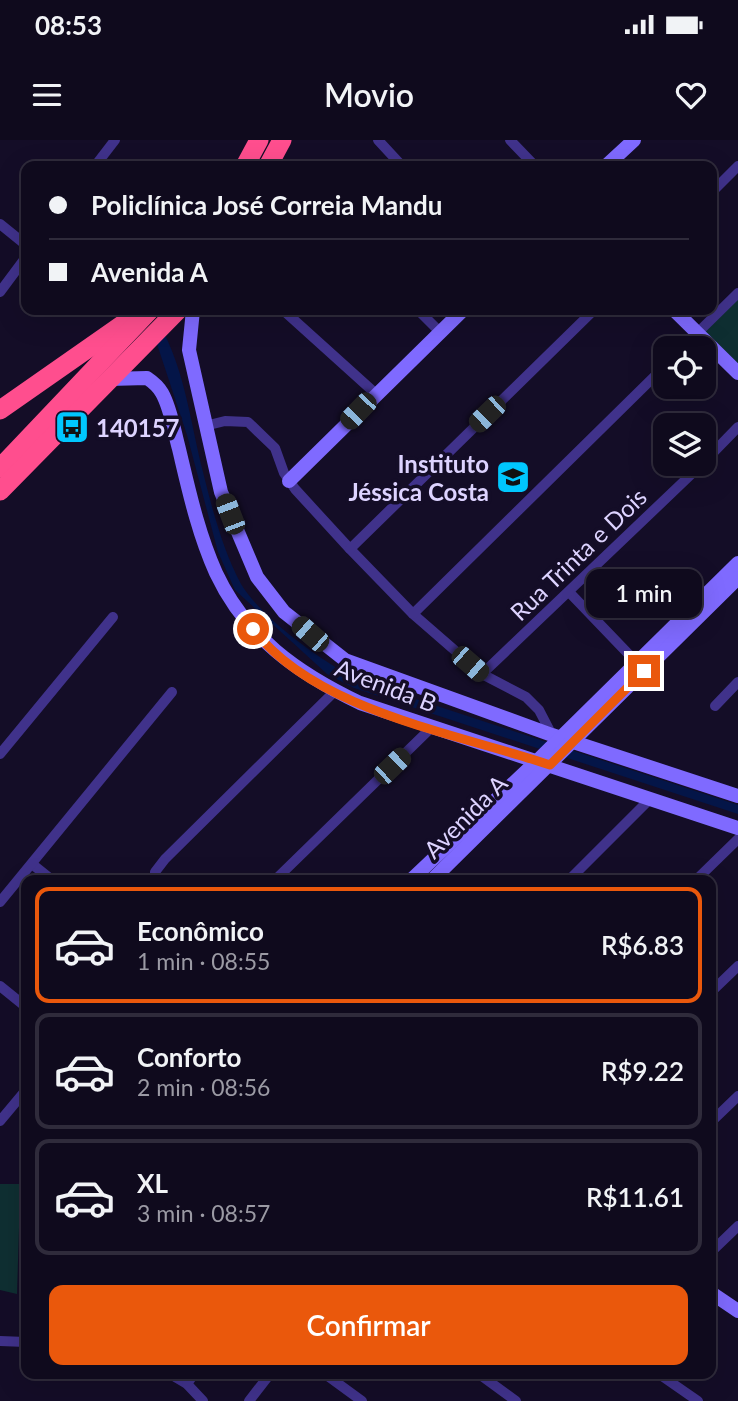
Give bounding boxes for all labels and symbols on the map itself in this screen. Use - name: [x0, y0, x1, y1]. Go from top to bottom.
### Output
- car: [336, 389, 381, 433]
- car: [465, 392, 510, 436]
- bus stop icon: 140157: [53, 408, 91, 446]
- place label: 140157: [96, 413, 180, 442]
- place label: Instituto Jéssica Costa: [348, 449, 489, 506]
- school or university icon: Instituto Jéssica Costa: [494, 458, 532, 496]
- street label: Rua Trinta e Dois: [504, 482, 652, 626]
- car: [213, 491, 248, 537]
- callout: 1 min: [586, 570, 702, 618]
- car: [288, 612, 333, 656]
- route start: [237, 613, 269, 645]
- car: [448, 642, 493, 686]
- street label: Avenida B: [331, 652, 441, 718]
- route end: [628, 655, 660, 687]
- car: [370, 744, 415, 788]
- street label: Avenida A: [417, 768, 513, 864]

